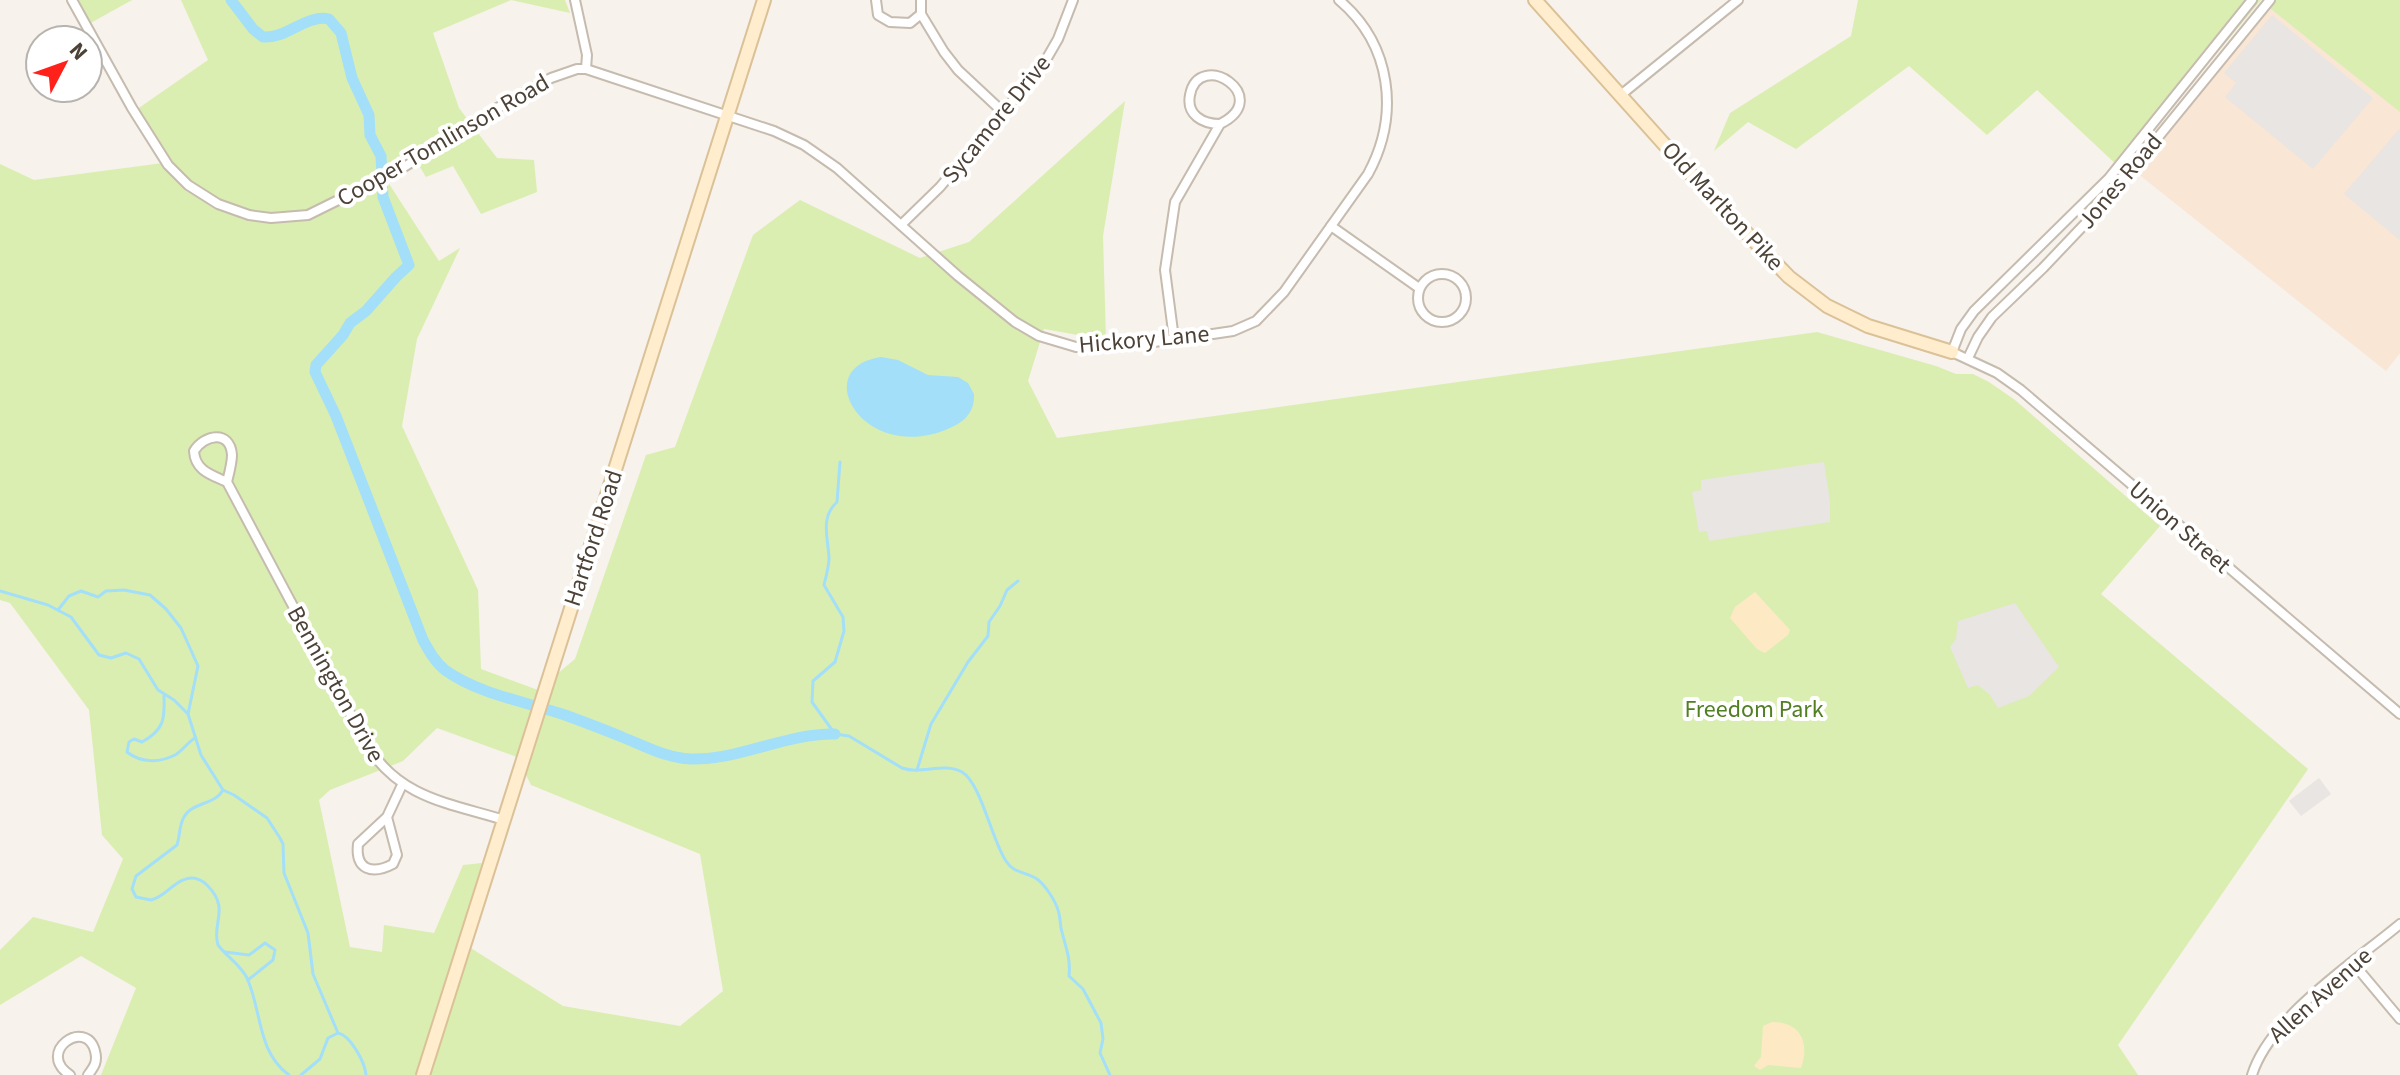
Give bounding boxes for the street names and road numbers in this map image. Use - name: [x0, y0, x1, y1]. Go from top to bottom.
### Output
- street label: Sycamore Drive: [934, 48, 1059, 191]
- street label: Cooper Tomlinson Road: [331, 65, 556, 216]
- street label: Jones Road: [2070, 126, 2171, 237]
- street label: Old Marlton Pike: [1653, 134, 1792, 279]
- street label: Hickory Lane: [1077, 316, 1211, 363]
- street label: Hartford Road: [555, 465, 632, 611]
- street label: Union Street: [2121, 473, 2239, 582]
- street label: Bennington Drive: [278, 600, 393, 769]
- street label: Allen Avenue: [2261, 939, 2380, 1052]

